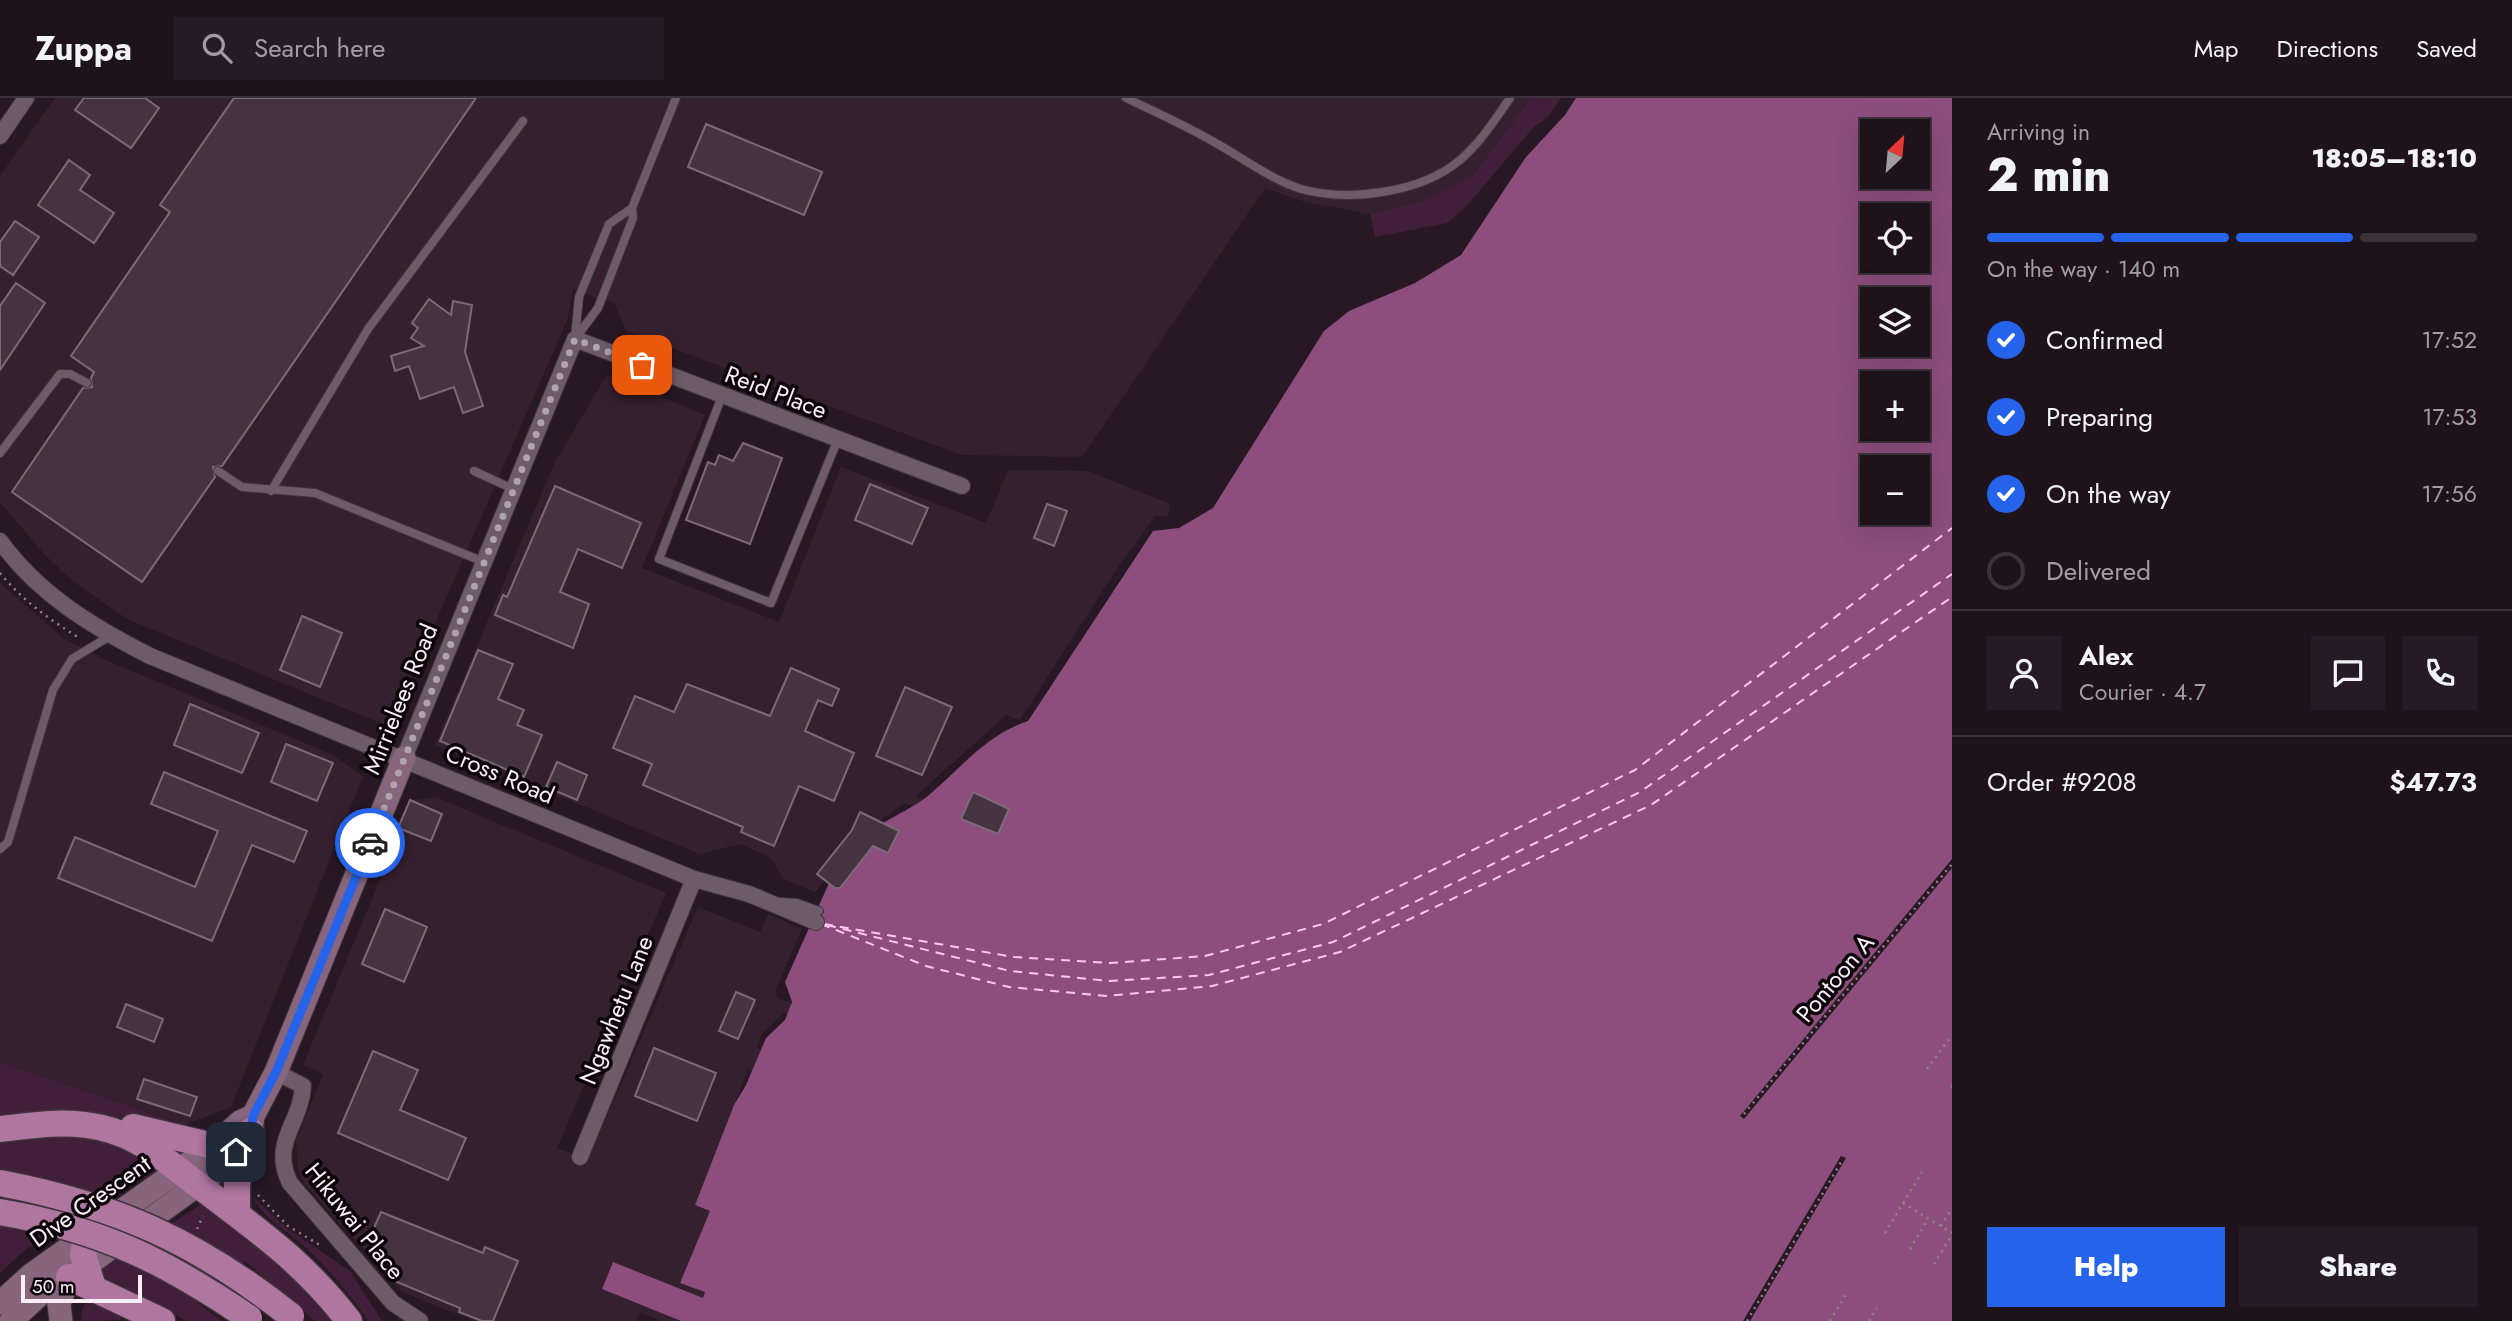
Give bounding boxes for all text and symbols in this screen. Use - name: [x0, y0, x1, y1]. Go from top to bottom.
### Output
- search box: [174, 17, 664, 80]
- text: Zuppa: [35, 25, 132, 72]
- icon: search: [198, 29, 236, 67]
- text: Search here: [254, 29, 385, 67]
- text: Map: [2194, 31, 2239, 66]
- text: Directions: [2277, 31, 2378, 66]
- text: Saved: [2416, 31, 2477, 66]
- text: Arriving in: [1987, 115, 2090, 149]
- north arrow: [1860, 119, 1930, 189]
- map controls: [1860, 119, 1930, 525]
- text: 18:05–18:10: [2311, 139, 2477, 177]
- text: 2 min: [1987, 142, 2111, 208]
- button: locate: [1860, 203, 1930, 273]
- text: On the way · 140 m: [1987, 252, 2180, 286]
- button: layers: [1860, 287, 1930, 357]
- icon: check: [1987, 321, 2025, 359]
- text: Confirmed: [2046, 321, 2163, 359]
- text: 17:52: [2422, 323, 2477, 357]
- pin: [612, 335, 672, 395]
- icon: bag: [623, 346, 661, 384]
- street label: Reid Place: [720, 356, 832, 428]
- button: +: [1860, 371, 1930, 441]
- icon: check: [1987, 398, 2025, 436]
- text: Preparing: [2046, 398, 2153, 436]
- text: 17:53: [2422, 400, 2477, 434]
- button: −: [1860, 455, 1930, 525]
- icon: check: [1987, 475, 2025, 513]
- text: On the way: [2046, 475, 2171, 513]
- text: 17:56: [2421, 477, 2477, 511]
- text: Delivered: [2046, 552, 2151, 590]
- street label: Mirrielees Road: [354, 618, 446, 780]
- button: person: [1987, 636, 2061, 710]
- button: chat: [2311, 636, 2385, 710]
- button: phone: [2403, 636, 2477, 710]
- text: Alex: [2079, 637, 2133, 675]
- text: Courier · 4.7: [2079, 675, 2206, 709]
- street label: Cross Road: [440, 735, 560, 813]
- text: Order #9208: [1987, 763, 2137, 801]
- text: $47.73: [2389, 763, 2477, 801]
- courier: [335, 808, 405, 878]
- icon: car: [351, 824, 389, 862]
- street label: Pontoon A: [1788, 926, 1882, 1030]
- street label: Ngawhetu Lane: [570, 930, 662, 1090]
- pin: [206, 1122, 266, 1182]
- icon: home: [217, 1133, 255, 1171]
- street label: Dive Crescent: [22, 1146, 158, 1256]
- street label: Hikuwai Place: [297, 1155, 413, 1287]
- button: Help: [1987, 1227, 2225, 1307]
- button: Share: [2239, 1227, 2477, 1307]
- scale bar: [21, 1272, 142, 1304]
- text: 50 m: [32, 1273, 75, 1300]

